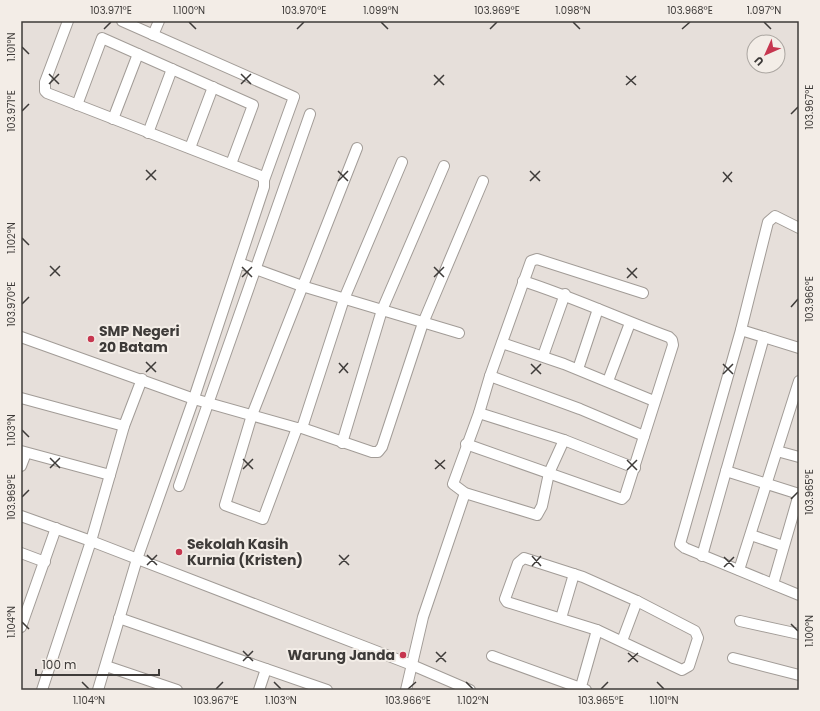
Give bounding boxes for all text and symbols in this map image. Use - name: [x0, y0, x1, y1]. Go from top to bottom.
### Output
- text: 103.971°E: [90, 3, 132, 18]
- text: 1.100°N: [173, 3, 205, 18]
- text: 103.970°E: [282, 3, 326, 18]
- text: 1.099°N: [363, 3, 399, 18]
- text: 103.969°E: [474, 3, 520, 18]
- text: 1.098°N: [555, 3, 591, 18]
- text: 103.968°E: [667, 3, 713, 18]
- text: 1.097°N: [747, 3, 781, 18]
- text: 1.101°N: [4, 32, 19, 62]
- north arrow: [746, 34, 786, 74]
- text: U: [750, 53, 767, 69]
- text: 103.967°E: [802, 85, 817, 129]
- text: 103.971°E: [4, 90, 19, 132]
- text: 1.102°N: [4, 222, 19, 254]
- text: 103.966°E: [802, 276, 817, 322]
- text: 103.970°E: [4, 282, 19, 326]
- place label: SMP Negeri 20 Batam: [99, 321, 180, 357]
- marker: SMP Negeri 20 Batam: [86, 334, 96, 344]
- text: 1.103°N: [4, 414, 19, 446]
- text: 103.965°E: [802, 469, 817, 515]
- text: 103.969°E: [4, 474, 19, 520]
- place label: Sekolah Kasih Kurnia (Kristen): [187, 534, 303, 570]
- marker: Sekolah Kasih Kurnia (Kristen): [174, 547, 184, 557]
- text: 1.104°N: [4, 606, 19, 638]
- text: 1.100°N: [802, 615, 817, 647]
- place label: Warung Janda: [287, 645, 395, 665]
- marker: Warung Janda: [398, 650, 408, 660]
- scale bar: [36, 651, 159, 677]
- text: 100 m: [42, 656, 76, 673]
- text: 1.104°N: [73, 693, 105, 708]
- text: 103.967°E: [194, 693, 238, 708]
- text: 1.103°N: [265, 693, 297, 708]
- text: 103.966°E: [385, 693, 431, 708]
- text: 1.102°N: [457, 693, 489, 708]
- text: 103.965°E: [578, 693, 624, 708]
- text: 1.101°N: [649, 693, 679, 708]

